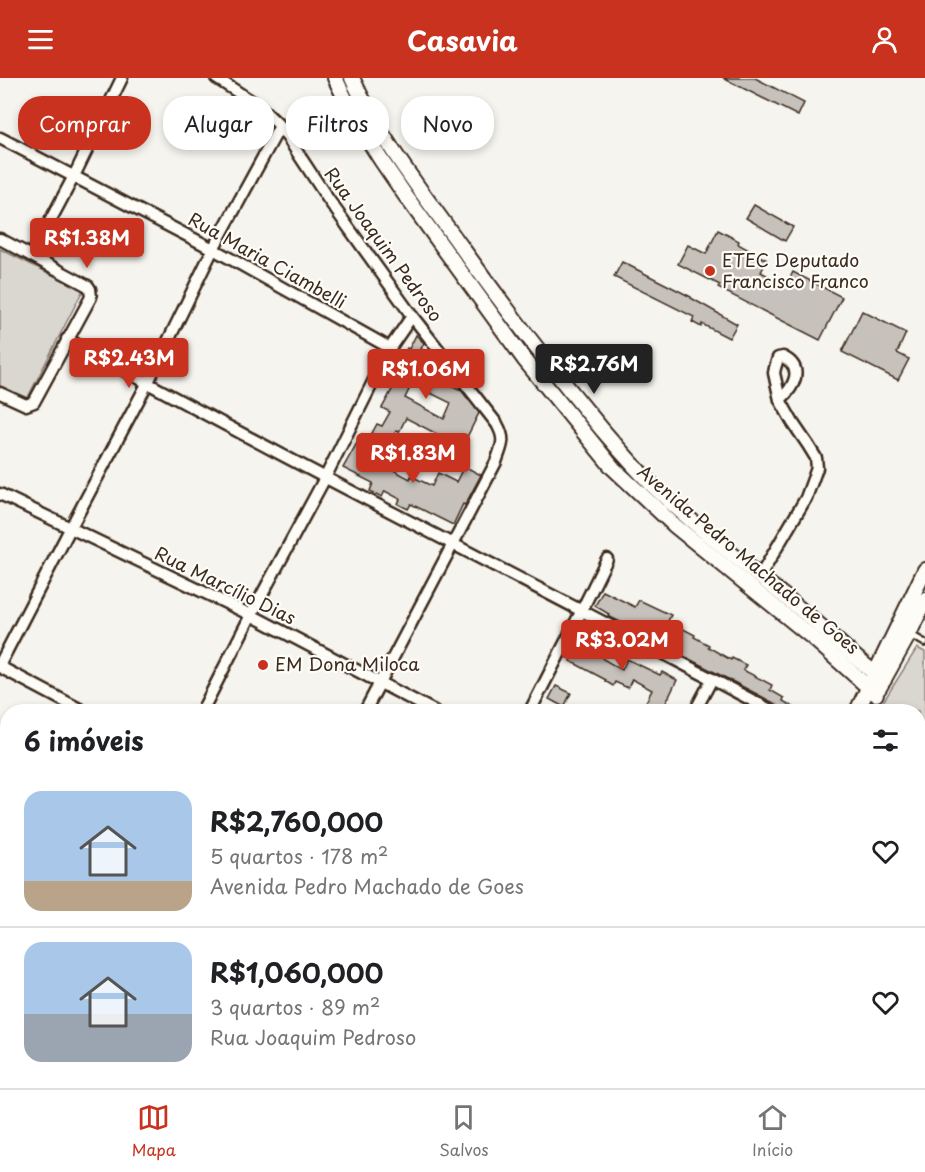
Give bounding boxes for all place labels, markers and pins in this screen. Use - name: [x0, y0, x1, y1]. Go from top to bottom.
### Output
- pin: R$1.38M: [32, 218, 142, 269]
- place label: ETEC Deputado Francisco Franco: [722, 246, 869, 294]
- marker: ETEC Deputado Francisco Franco: [703, 264, 717, 278]
- pin: R$2.43M: [74, 338, 184, 389]
- pin: R$2.76M: [539, 344, 649, 395]
- pin: R$1.06M: [371, 349, 481, 400]
- pin: R$1.83M: [358, 433, 468, 484]
- pin: R$3.02M: [567, 620, 677, 671]
- place label: EM Dona Miloca: [275, 650, 420, 677]
- marker: EM Dona Miloca: [256, 658, 270, 672]

